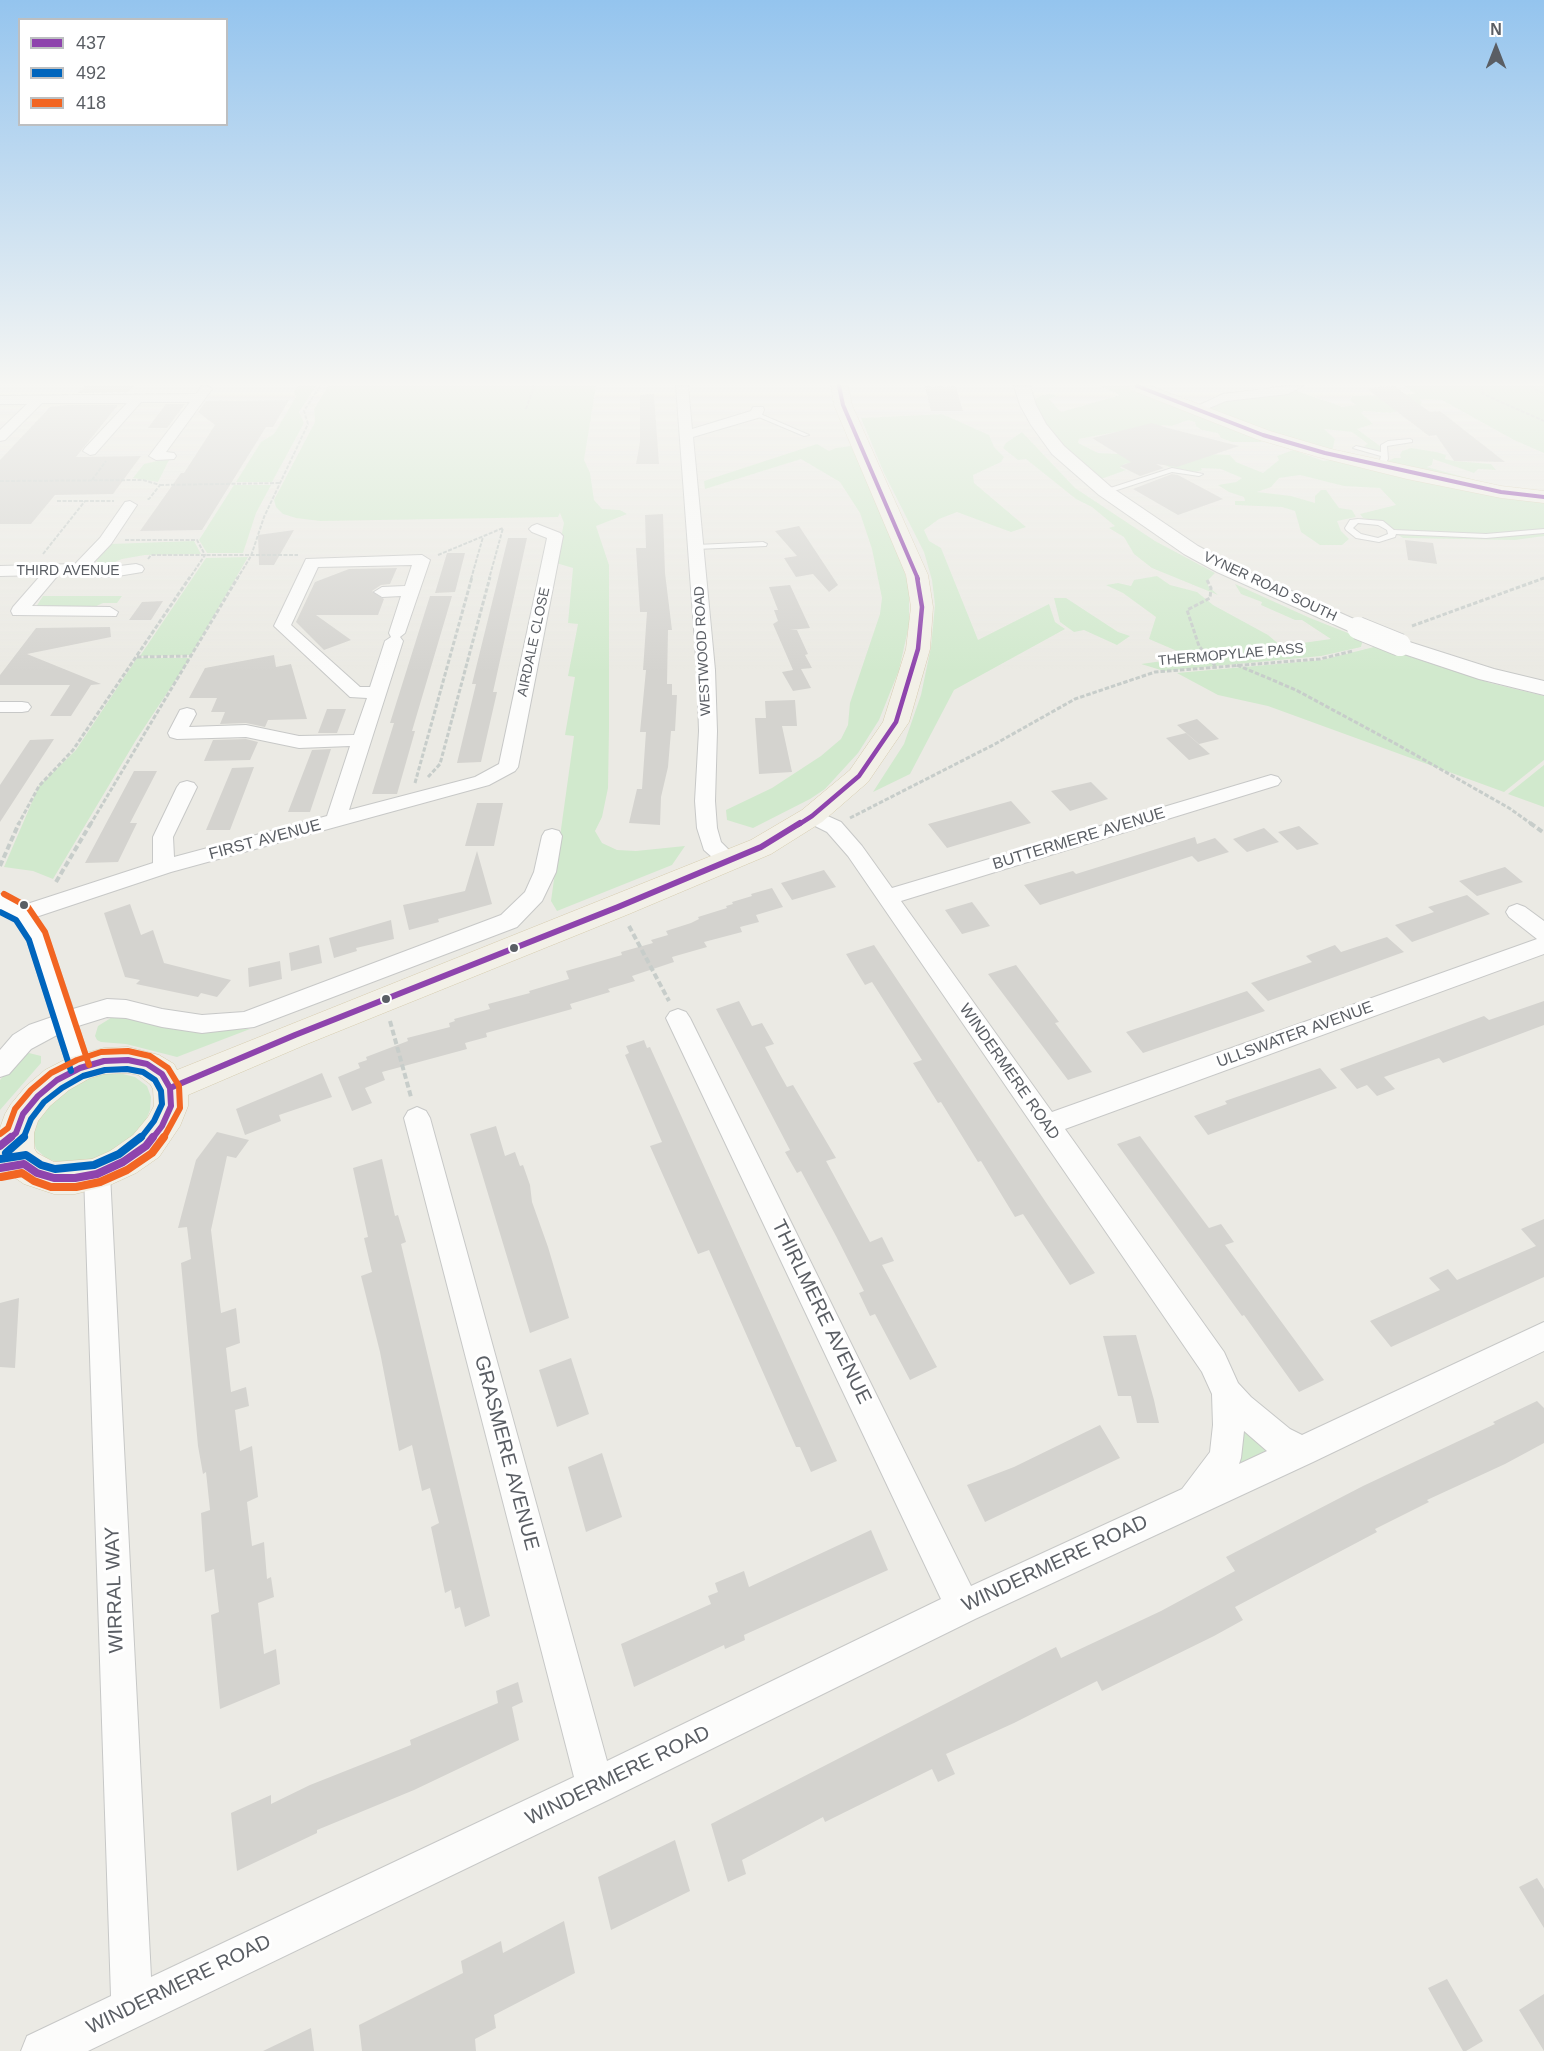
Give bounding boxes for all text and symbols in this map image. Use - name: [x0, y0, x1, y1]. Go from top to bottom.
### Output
- legend: [18, 18, 228, 126]
- north arrow: [1466, 18, 1526, 78]
- text: N: [1490, 21, 1502, 38]
- text: 437: [76, 33, 106, 53]
- text: 492: [76, 63, 106, 83]
- text: 418: [76, 93, 106, 113]
- street label: VYNER ROAD SOUTH: [1201, 549, 1339, 625]
- street label: THIRD AVENUE: [16, 563, 120, 579]
- street label: AIRDALE CLOSE: [514, 586, 554, 698]
- street label: WESTWOOD ROAD: [691, 586, 715, 716]
- street label: THERMOPYLAE PASS: [1158, 640, 1304, 670]
- street label: BUTTERMERE AVENUE: [990, 804, 1168, 874]
- street label: FIRST AVENUE: [207, 816, 323, 864]
- unlabelled marker: [18, 899, 30, 911]
- unlabelled marker: [508, 942, 520, 954]
- unlabelled marker: [380, 993, 392, 1005]
- street label: ULLSWATER AVENUE: [1214, 998, 1376, 1072]
- street label: WINDERMERE ROAD: [955, 1000, 1063, 1144]
- street label: THIRLMERE AVENUE: [766, 1216, 876, 1408]
- street label: GRASMERE AVENUE: [468, 1353, 544, 1553]
- street label: WINDERMERE ROAD: [958, 1510, 1152, 1618]
- street label: WIRRAL WAY: [101, 1526, 129, 1654]
- street label: WINDERMERE ROAD: [522, 1721, 714, 1831]
- street label: WINDERMERE ROAD: [83, 1930, 275, 2040]

